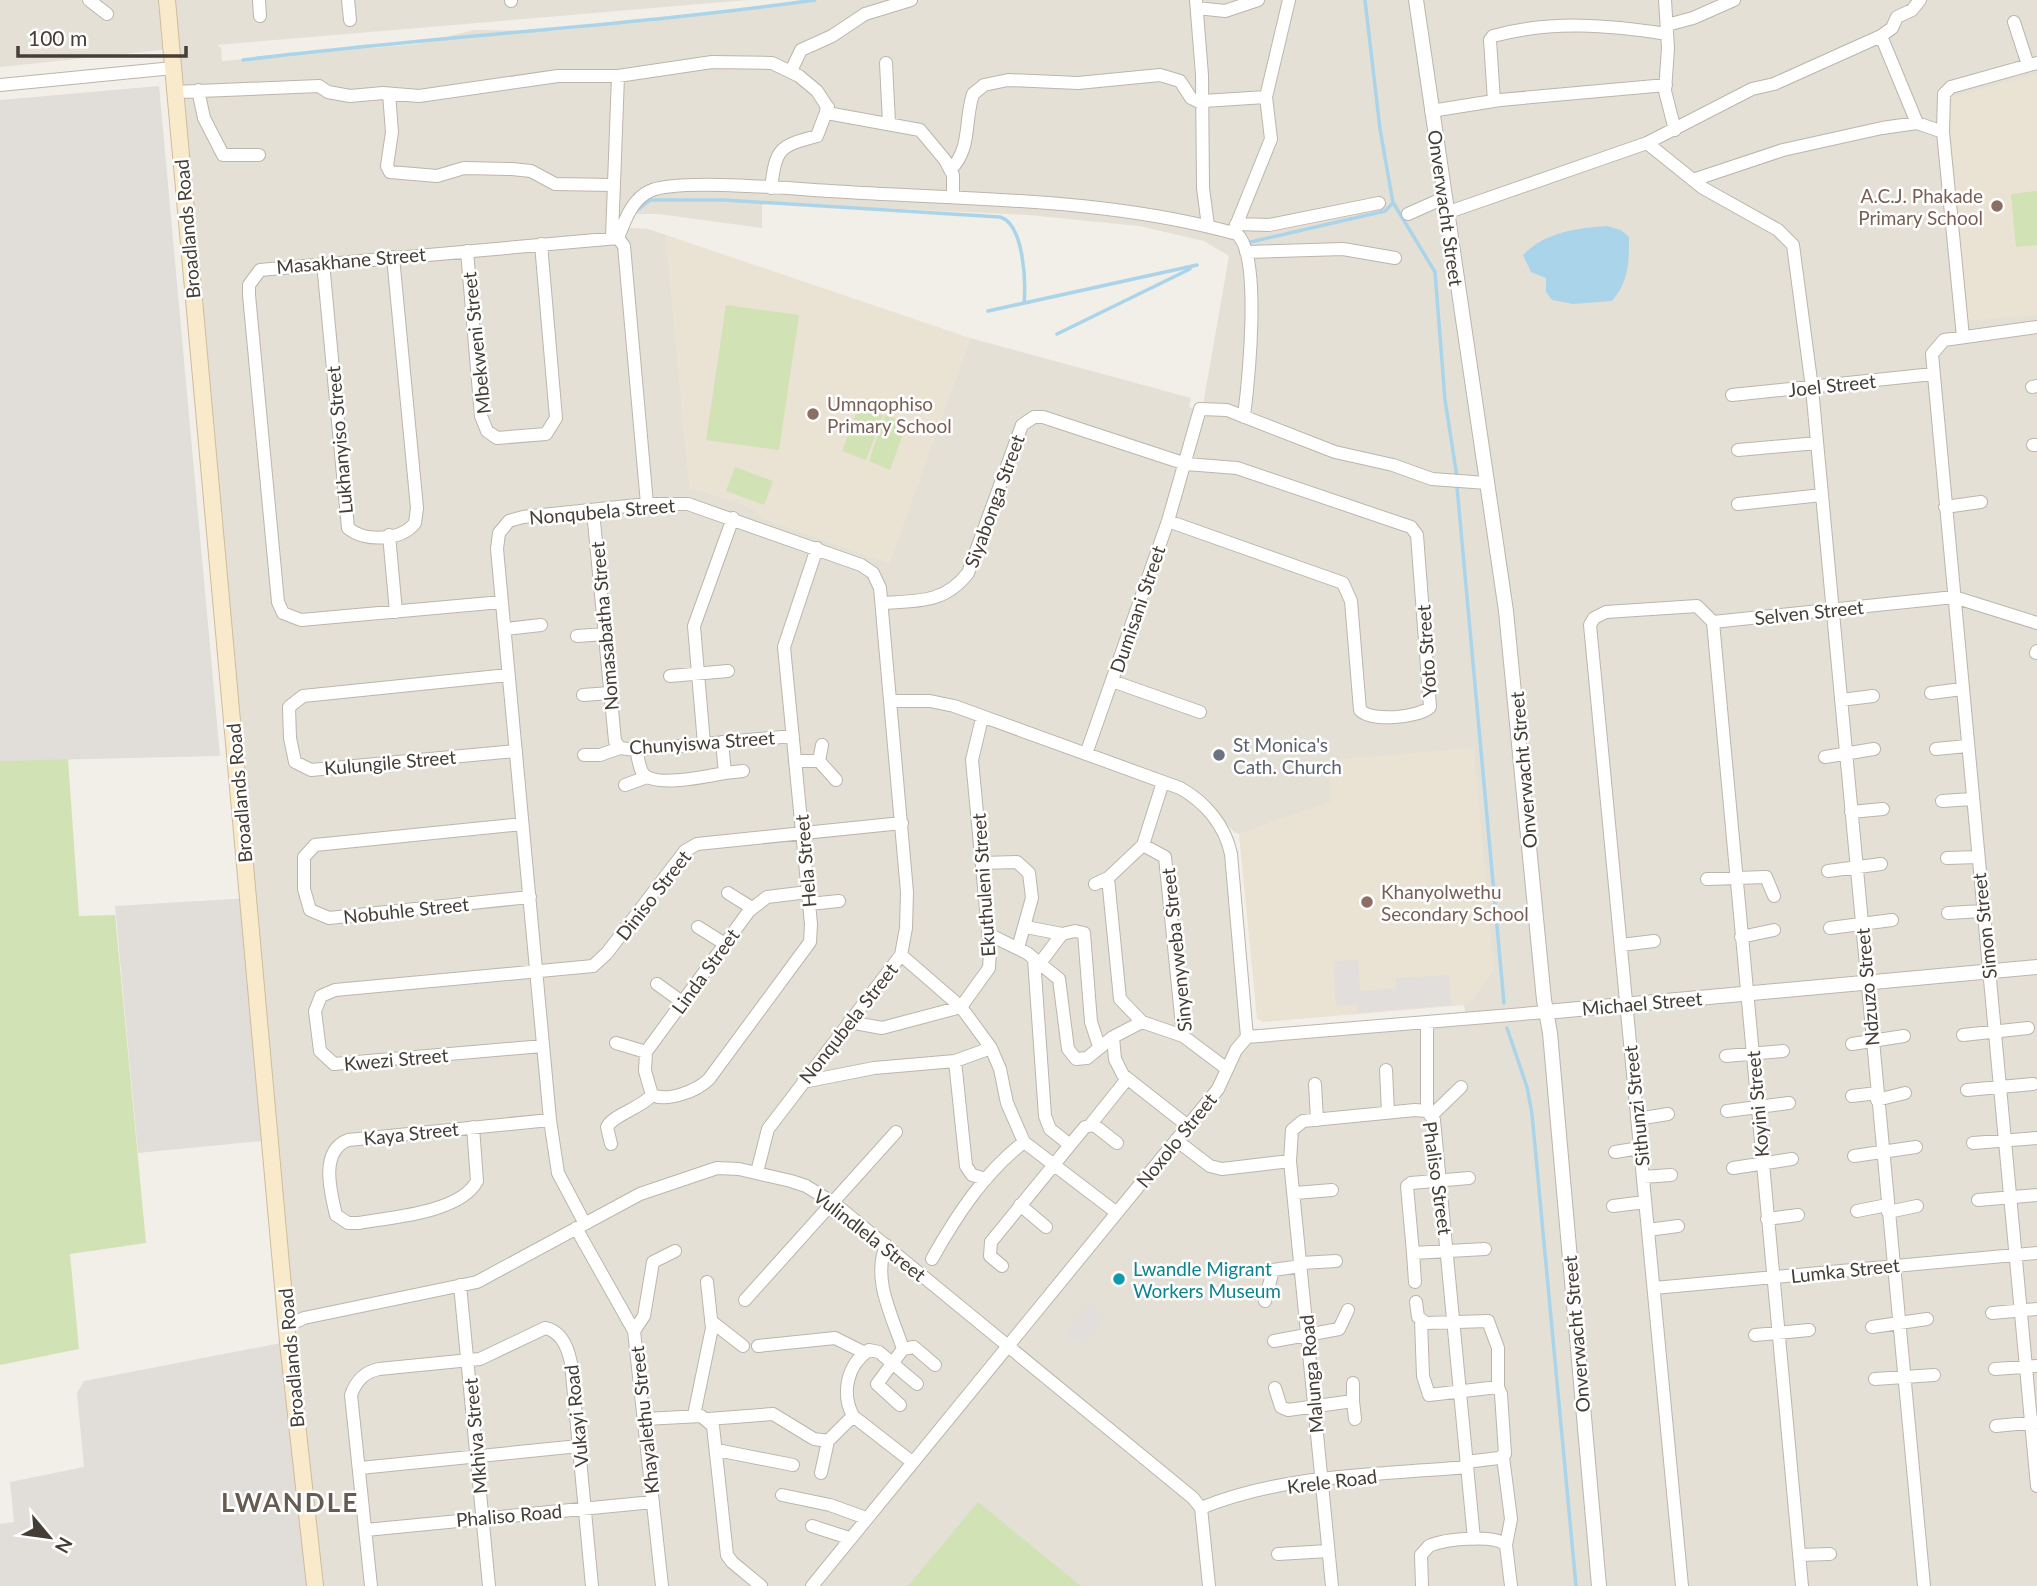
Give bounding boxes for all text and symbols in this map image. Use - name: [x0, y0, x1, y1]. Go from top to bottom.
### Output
- scale bar: [18, 14, 186, 58]
- text: 100 m: [28, 25, 87, 50]
- street label: Onverwacht Street: [1424, 128, 1468, 288]
- street label: Broadlands Road: [169, 158, 205, 300]
- place label: A.C.J. Phakade Primary School: [1858, 184, 1983, 229]
- marker: A.C.J. Phakade Primary School: [1989, 198, 2005, 214]
- street label: Masakhane Street: [275, 242, 427, 278]
- street label: Mbekweni Street: [457, 271, 495, 415]
- street label: Lukhanyiso Street: [321, 365, 357, 515]
- street label: Joel Street: [1787, 369, 1877, 401]
- place label: Umnqophiso Primary School: [827, 392, 952, 437]
- marker: Umnqophiso Primary School: [805, 406, 821, 422]
- street label: Siyabonga Street: [959, 431, 1029, 571]
- street label: Nonqubela Street: [528, 493, 676, 529]
- street label: Nomasabatha Street: [585, 540, 623, 711]
- street label: Dumisani Street: [1105, 542, 1170, 676]
- street label: Selven Street: [1753, 595, 1865, 629]
- street label: Yoto Street: [1411, 604, 1441, 698]
- street label: Onverwacht Street: [1505, 690, 1541, 849]
- street label: Broadlands Road: [221, 722, 257, 864]
- street label: Chunyiswa Street: [628, 725, 776, 759]
- place label: St Monica's Cath. Church: [1233, 733, 1342, 778]
- street label: Kulungile Street: [323, 745, 457, 779]
- marker: St Monica's Cath. Church: [1211, 747, 1227, 763]
- street label: Ekuthuleni Street: [967, 812, 999, 957]
- street label: Hela Street: [789, 813, 821, 908]
- street label: Diniso Street: [611, 845, 695, 945]
- street label: Sinyenyweba Street: [1156, 867, 1196, 1033]
- street label: Simon Street: [1967, 872, 2001, 980]
- place label: Khanyolwethu Secondary School: [1381, 880, 1529, 925]
- street label: Nobuhle Street: [342, 892, 470, 928]
- marker: Khanyolwethu Secondary School: [1359, 894, 1375, 910]
- street label: Linda Street: [666, 924, 744, 1018]
- street label: Ndzuzo Street: [1850, 927, 1884, 1047]
- street label: Nonqubela Street: [794, 958, 902, 1088]
- street label: Michael Street: [1581, 986, 1703, 1020]
- street label: Kwezi Street: [343, 1043, 449, 1075]
- street label: Sithunzi Street: [1618, 1044, 1654, 1168]
- street label: Koyini Street: [1741, 1050, 1773, 1158]
- street label: Noxolo Street: [1131, 1088, 1221, 1192]
- street label: Kaya Street: [362, 1117, 460, 1149]
- street label: Phaliso Street: [1419, 1120, 1457, 1236]
- street label: Vulindlela Street: [809, 1184, 931, 1286]
- street label: Lumka Street: [1789, 1253, 1901, 1287]
- street label: Onverwacht Street: [1558, 1254, 1594, 1413]
- place label: Lwandle Migrant Workers Museum: [1133, 1257, 1281, 1302]
- marker: Lwandle Migrant Workers Museum: [1111, 1271, 1127, 1287]
- street label: Broadlands Road: [273, 1287, 309, 1429]
- street label: Malunga Road: [1294, 1314, 1328, 1434]
- street label: Khayalethu Street: [625, 1345, 663, 1495]
- street label: Vukayi Road: [559, 1364, 593, 1468]
- street label: Mkhiva Street: [458, 1377, 492, 1495]
- street label: Krele Road: [1286, 1464, 1378, 1498]
- district label: LWANDLE: [221, 1486, 359, 1518]
- street label: Phaliso Road: [455, 1499, 563, 1531]
- north arrow: [14, 1502, 84, 1572]
- text: N: [51, 1534, 78, 1557]

